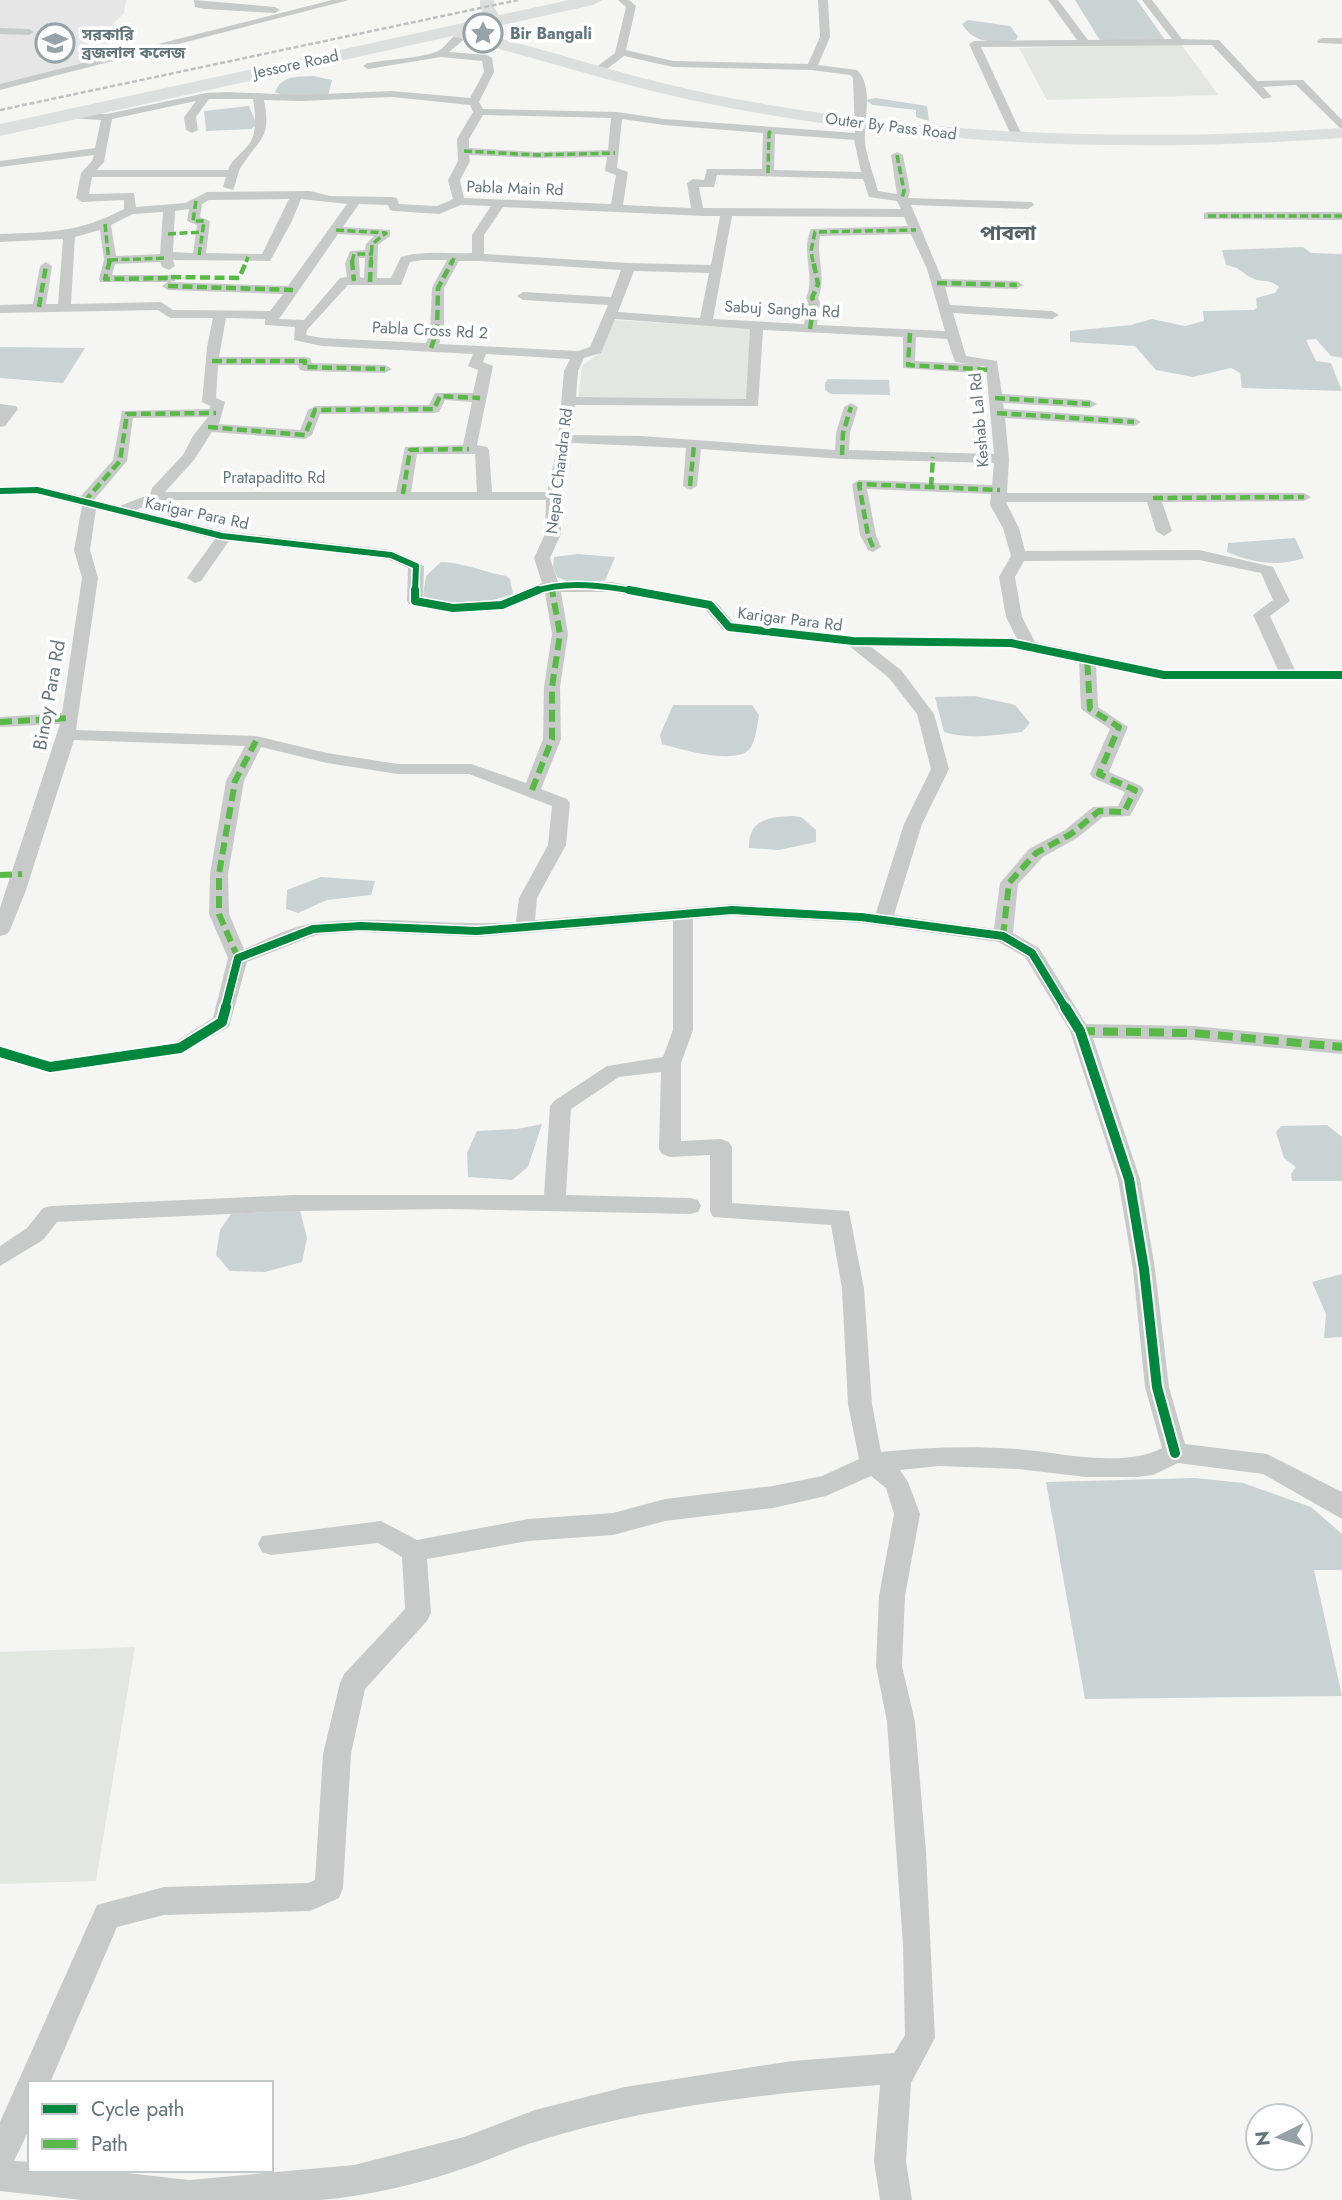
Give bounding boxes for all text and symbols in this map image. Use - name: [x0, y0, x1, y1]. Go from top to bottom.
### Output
- place icon: Bir Bangali: [462, 12, 504, 54]
- school or university icon: সরকারি ব্রজলাল কলেজ: [34, 22, 76, 64]
- place label: Bir Bangali: [510, 22, 592, 45]
- place label: সরকারি ব্রজলাল কলেজ: [81, 23, 186, 64]
- street label: Jessore Road: [249, 44, 341, 85]
- street label: Outer By Pass Road: [824, 107, 958, 145]
- street label: Pabla Main Rd: [466, 175, 564, 201]
- district label: পাবলা: [980, 218, 1037, 248]
- street label: Sabuj Sangha Rd: [724, 294, 840, 324]
- street label: Pabla Cross Rd 2: [372, 315, 488, 345]
- street label: Keshab Lal Rd: [963, 372, 995, 468]
- street label: Nepal Chandra Rd: [540, 407, 578, 535]
- street label: Pratapaditto Rd: [223, 466, 325, 489]
- street label: Karigar Para Rd: [143, 491, 251, 535]
- street label: Karigar Para Rd: [736, 601, 844, 637]
- street label: Binoy Para Rd: [26, 638, 72, 752]
- legend: [28, 2081, 273, 2172]
- text: Cycle path: [91, 2094, 184, 2124]
- north arrow: [1244, 2102, 1314, 2172]
- text: Path: [91, 2129, 128, 2159]
- text: N: [1248, 2130, 1277, 2147]

